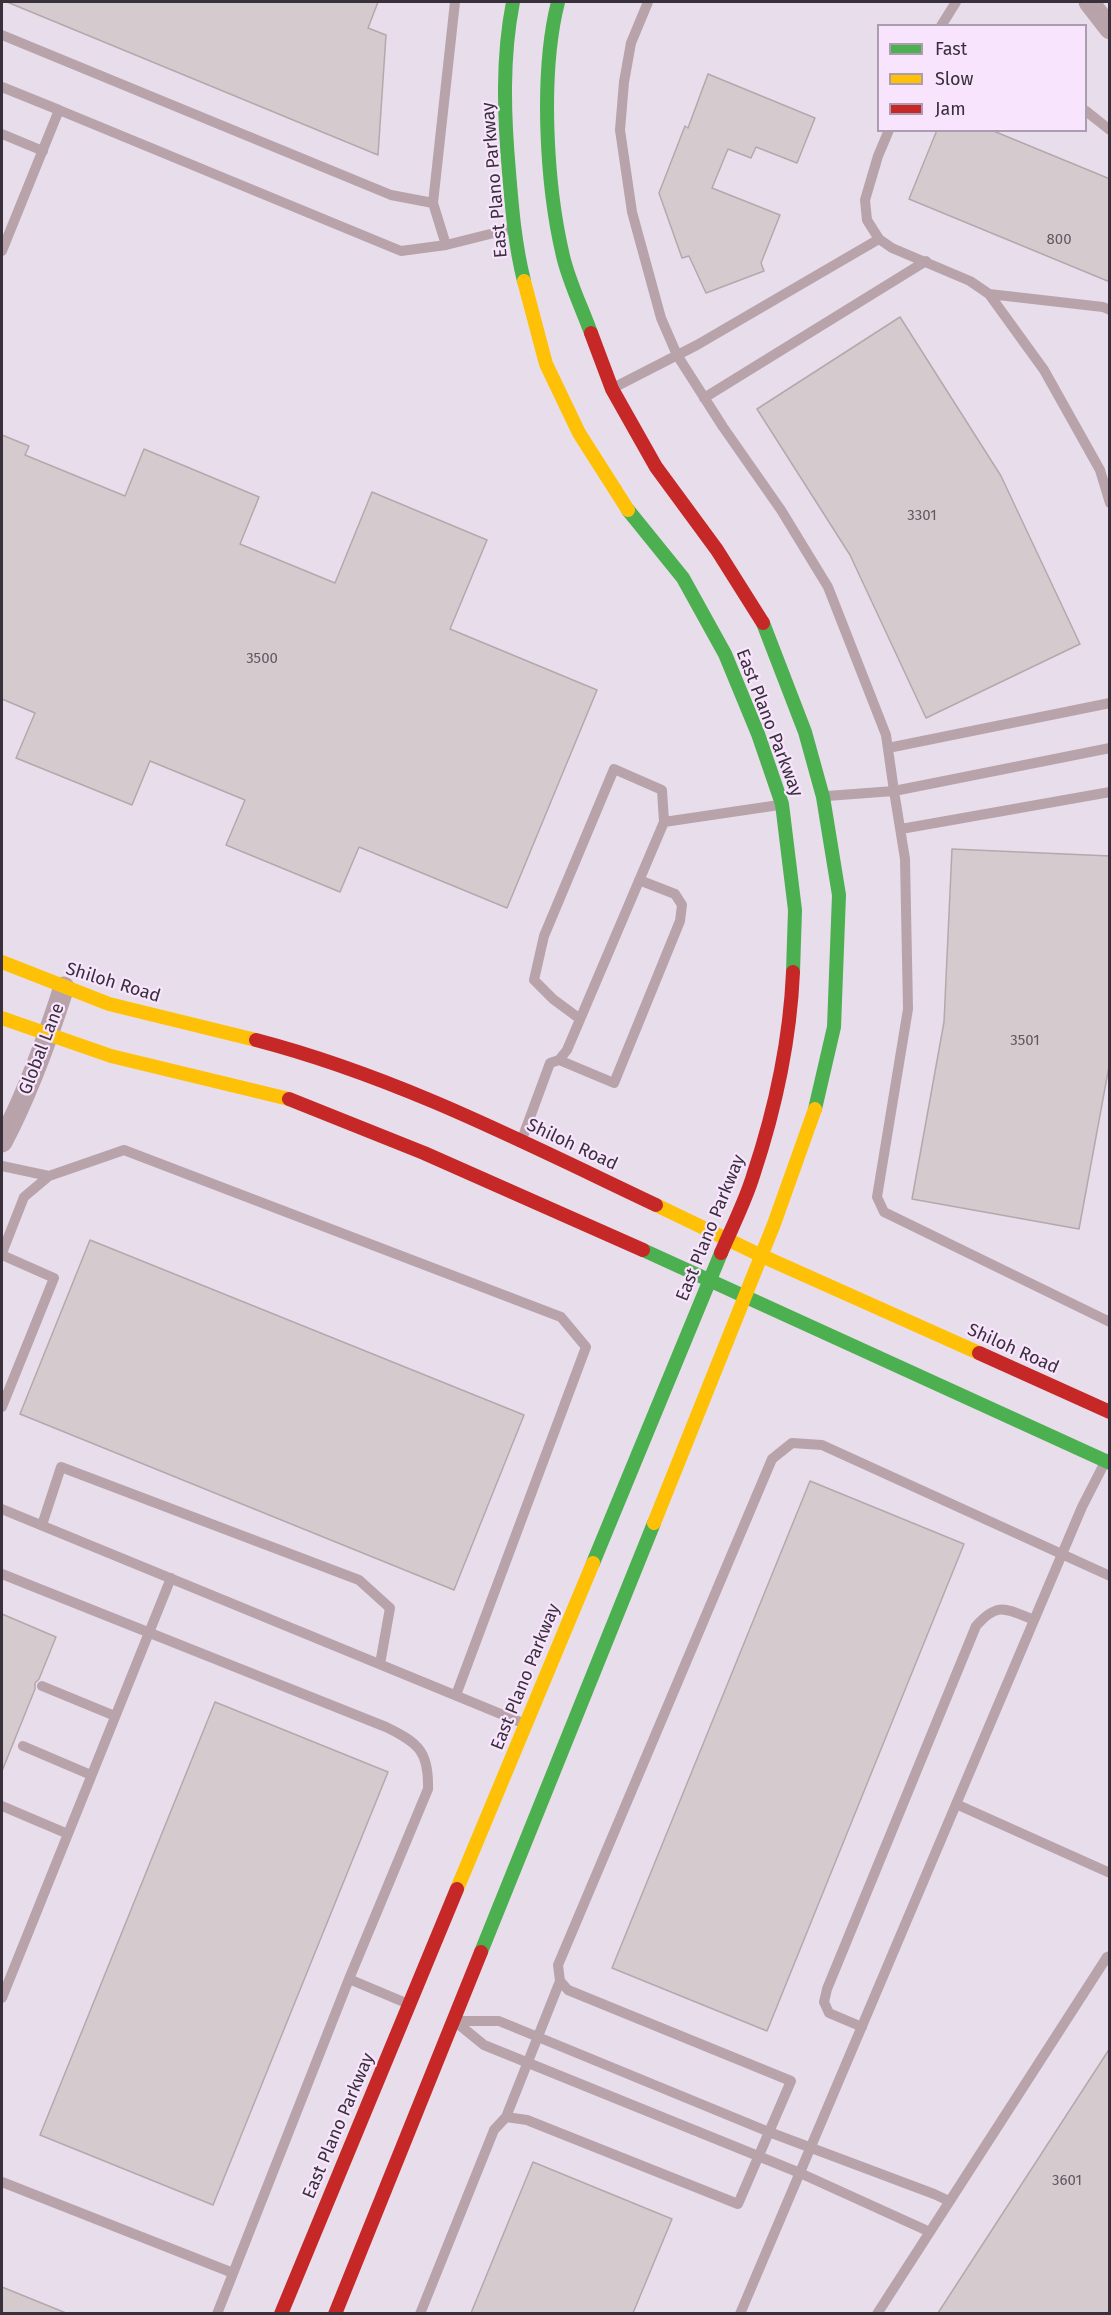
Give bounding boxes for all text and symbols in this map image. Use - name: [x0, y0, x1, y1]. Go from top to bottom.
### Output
- legend: [877, 24, 1087, 132]
- text: Fast: [935, 38, 967, 60]
- text: Slow: [935, 68, 973, 90]
- text: Jam: [935, 98, 966, 120]
- street label: East Plano Parkway: [477, 101, 513, 259]
- house number: 800: [1046, 231, 1072, 249]
- house number: 3301: [907, 507, 937, 525]
- street label: East Plano Parkway: [731, 646, 807, 800]
- house number: 3500: [246, 650, 278, 668]
- street label: Shiloh Road: [63, 958, 163, 1008]
- street label: Global Lane: [15, 1000, 69, 1098]
- house number: 3501: [1010, 1032, 1040, 1050]
- street label: Shiloh Road: [523, 1115, 621, 1175]
- street label: East Plano Parkway: [672, 1152, 750, 1304]
- street label: Shiloh Road: [964, 1319, 1062, 1379]
- street label: East Plano Parkway: [487, 1601, 565, 1753]
- street label: East Plano Parkway: [299, 2050, 379, 2202]
- house number: 3601: [1052, 2172, 1082, 2190]

